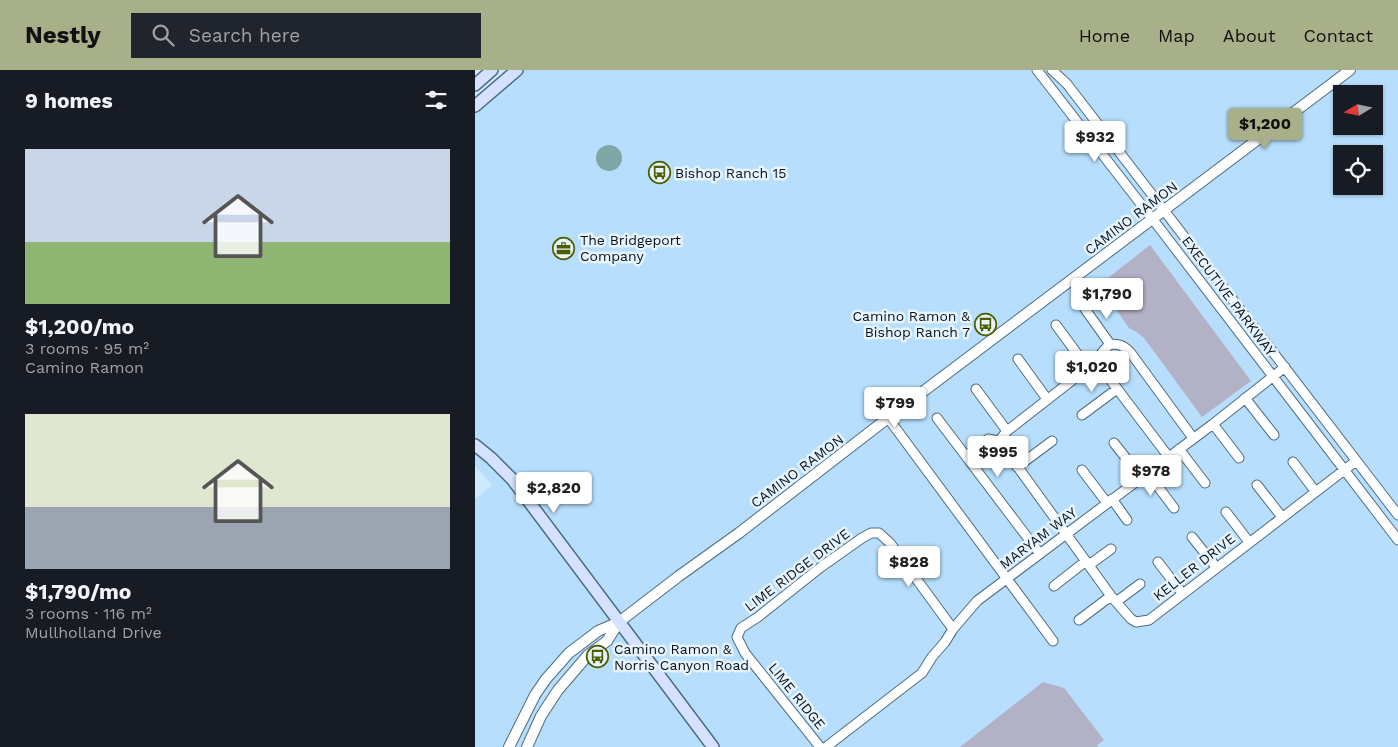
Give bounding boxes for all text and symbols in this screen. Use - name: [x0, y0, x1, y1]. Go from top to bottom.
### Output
- search box: [131, 13, 481, 58]
- text: Nestly: [25, 21, 101, 49]
- icon: search: [149, 21, 177, 49]
- text: Search here: [189, 24, 300, 47]
- text: Home: [1079, 25, 1130, 46]
- text: Map: [1158, 25, 1195, 46]
- text: About: [1223, 25, 1275, 46]
- text: Contact: [1303, 25, 1373, 46]
- north arrow: [1333, 85, 1383, 135]
- map controls: [1333, 85, 1383, 195]
- icon: filters: [422, 86, 450, 114]
- text: 9 homes: [25, 88, 113, 113]
- pin: $1,200: [1224, 108, 1306, 150]
- text: $1,200: [1239, 114, 1291, 133]
- pin: $932: [1065, 121, 1125, 163]
- text: $932: [1075, 127, 1115, 146]
- button: locate: [1333, 145, 1383, 195]
- bus stop icon: Bishop Ranch 15: [647, 161, 671, 185]
- place label: Bishop Ranch 15: [675, 165, 786, 181]
- street label: CAMINO RAMON: [1082, 178, 1180, 258]
- icon: home: [193, 181, 283, 271]
- place label: The Bridgeport Company: [580, 232, 681, 264]
- street label: EXECUTIVE PARKWAY: [1179, 233, 1279, 359]
- office icon: The Bridgeport Company: [552, 236, 576, 260]
- pin: $1,790: [1066, 278, 1148, 320]
- text: $1,790: [1082, 284, 1132, 303]
- place label: Camino Ramon & Bishop Ranch 7: [852, 308, 970, 340]
- bus stop icon: Camino Ramon & Bishop Ranch 7: [974, 312, 998, 336]
- text: $1,200/mo: [25, 314, 134, 339]
- text: 3 rooms · 95 m²: [25, 339, 149, 358]
- pin: $1,020: [1051, 350, 1133, 393]
- text: $1,020: [1066, 357, 1118, 376]
- text: Camino Ramon: [25, 358, 144, 377]
- pin: $799: [865, 386, 925, 429]
- text: $799: [875, 393, 915, 412]
- street label: CAMINO RAMON: [748, 431, 846, 511]
- pin: $995: [968, 436, 1028, 478]
- text: $995: [978, 442, 1018, 461]
- icon: home: [193, 446, 283, 536]
- pin: $978: [1121, 454, 1181, 497]
- text: $978: [1131, 461, 1171, 480]
- pin: $2,820: [513, 472, 595, 514]
- text: $2,820: [527, 478, 581, 497]
- street label: MARYAM WAY: [996, 504, 1080, 572]
- street label: LIME RIDGE DRIVE: [741, 525, 853, 615]
- street label: KELLER DRIVE: [1150, 530, 1238, 604]
- pin: $828: [879, 546, 939, 588]
- text: $828: [889, 552, 929, 571]
- text: $1,790/mo: [25, 579, 131, 604]
- text: 3 rooms · 116 m²: [25, 604, 152, 623]
- text: Mullholland Drive: [25, 623, 162, 642]
- place label: Camino Ramon & Norris Canyon Road: [614, 641, 749, 673]
- bus stop icon: Camino Ramon & Norris Canyon Road: [586, 645, 610, 669]
- street label: LIME RIDGE: [765, 660, 829, 732]

